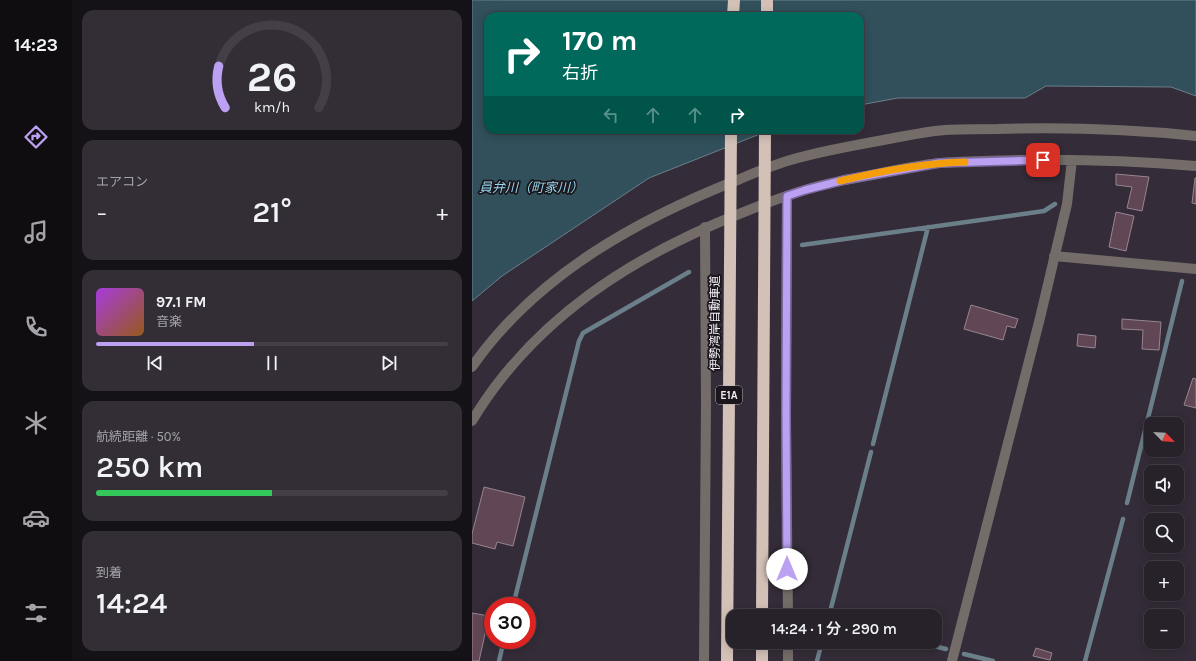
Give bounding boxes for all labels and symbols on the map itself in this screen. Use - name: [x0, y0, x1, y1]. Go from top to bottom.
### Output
- pin: [1026, 143, 1060, 177]
- water label: 員弁川（町家川）: [479, 180, 583, 195]
- street label: 伊勢湾岸自動車道: [708, 275, 722, 371]
- road number: E1A: [716, 386, 742, 404]
- north arrow: [1144, 417, 1184, 457]
- position arrow: [766, 548, 808, 590]
- speed limit sign: 30: [484, 597, 536, 649]

